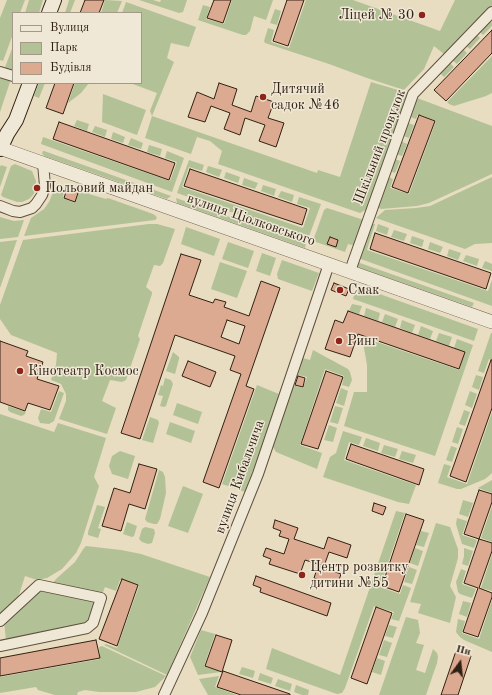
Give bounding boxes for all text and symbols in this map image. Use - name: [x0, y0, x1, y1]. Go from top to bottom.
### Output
- place label: Ліцей № 30: [339, 7, 414, 23]
- marker: Ліцей № 30: [417, 10, 427, 20]
- legend: [12, 12, 142, 84]
- text: Вулиця: [50, 22, 89, 34]
- text: Парк: [50, 42, 78, 54]
- text: Будівля: [50, 62, 92, 74]
- place label: Дитячий садок №46: [271, 81, 340, 114]
- street label: Шкільний провулок: [350, 87, 410, 207]
- marker: Дитячий садок №46: [258, 92, 268, 102]
- place label: Польовий майдан: [45, 180, 153, 196]
- marker: Польовий майдан: [32, 183, 42, 193]
- street label: вулиця Ціолковського: [185, 190, 317, 250]
- place label: Смак: [348, 282, 379, 298]
- marker: Смак: [335, 285, 345, 295]
- place label: Ринг: [347, 333, 378, 349]
- marker: Ринг: [334, 336, 344, 346]
- place label: Кінотеатр Космос: [28, 363, 139, 379]
- marker: Кінотеатр Космос: [15, 366, 25, 376]
- street label: вулиця Кибальчича: [212, 418, 268, 536]
- place label: Центр розвитку дитини №55: [310, 559, 409, 592]
- marker: Центр розвитку дитини №55: [297, 570, 307, 580]
- north arrow: [440, 643, 480, 683]
- text: Пн: [454, 644, 472, 658]

